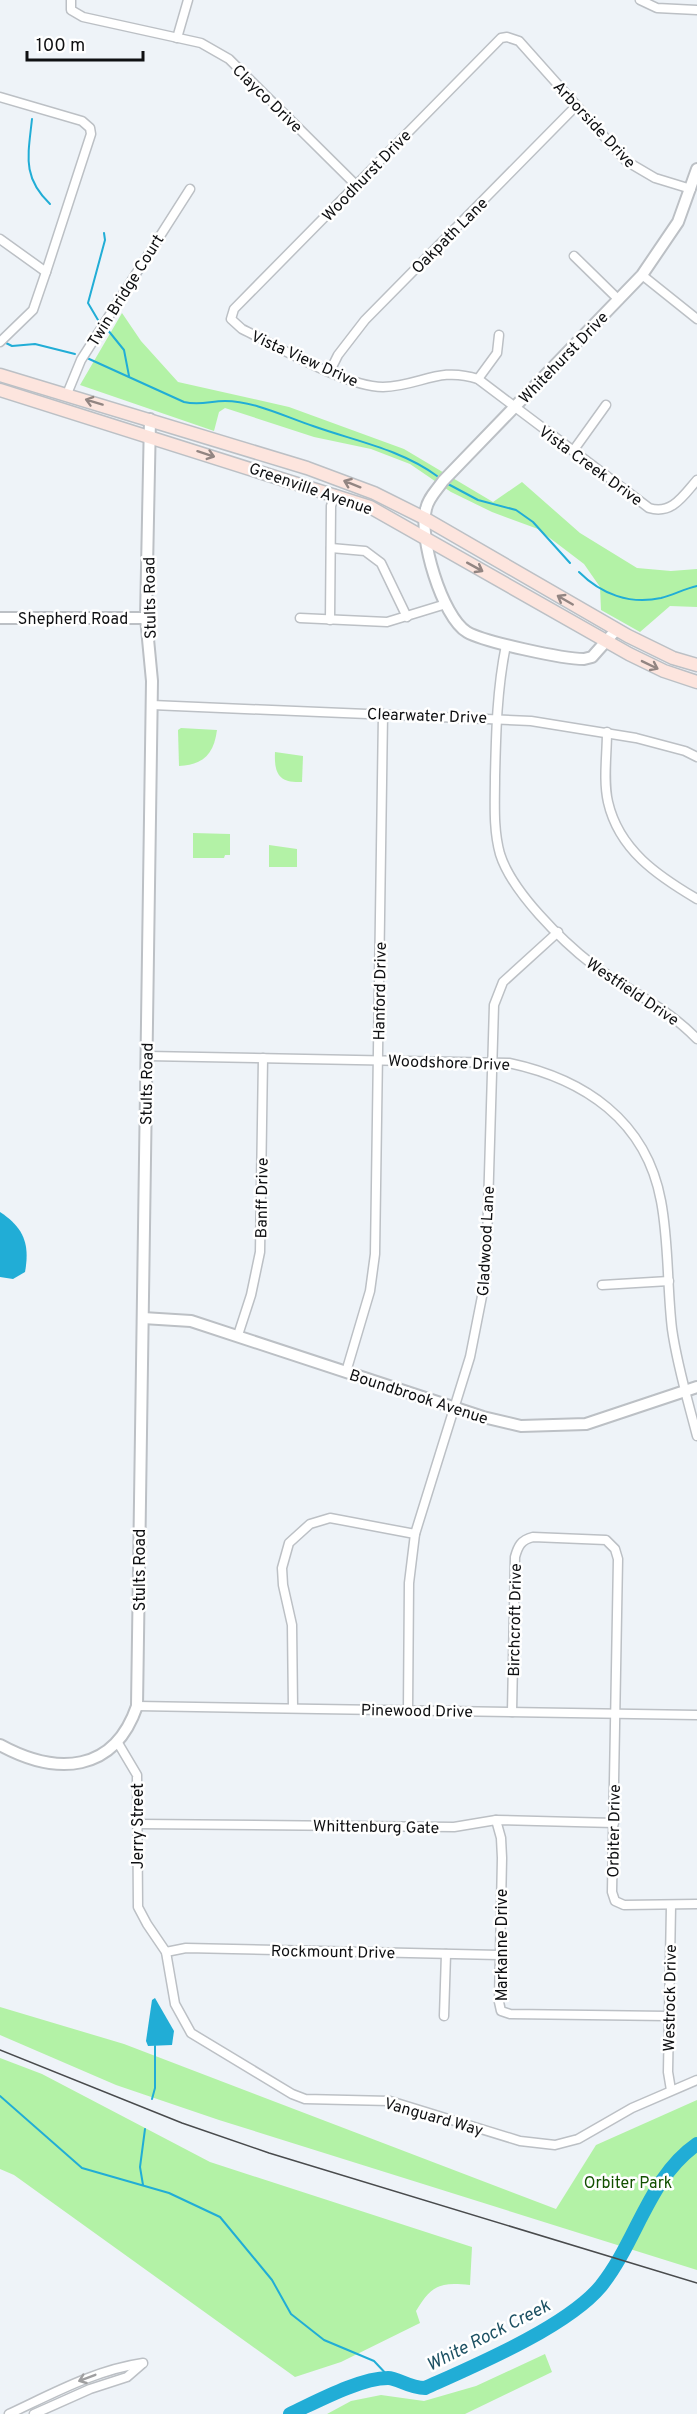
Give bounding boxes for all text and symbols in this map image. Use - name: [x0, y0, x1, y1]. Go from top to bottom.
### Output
- scale bar: [27, 24, 142, 62]
- text: 100 m: [36, 35, 85, 58]
- street label: Clayco Drive: [227, 61, 306, 138]
- street label: Arborside Drive: [548, 78, 639, 173]
- street label: Woodhurst Drive: [319, 126, 416, 226]
- street label: Oakpath Lane: [408, 194, 493, 279]
- street label: Twin Bridge Court: [84, 231, 169, 351]
- street label: Whitehurst Drive: [515, 308, 613, 409]
- street label: Vista View Drive: [247, 327, 361, 392]
- one-way arrow: [85, 396, 104, 407]
- street label: Vista Creek Drive: [534, 422, 646, 511]
- one-way arrow: [196, 449, 215, 460]
- street label: Greenville Avenue: [246, 459, 375, 520]
- one-way arrow: [344, 478, 362, 489]
- street label: Stults Road: [140, 557, 162, 639]
- one-way arrow: [466, 562, 484, 573]
- one-way arrow: [557, 594, 574, 606]
- street label: Shepherd Road: [18, 610, 128, 630]
- one-way arrow: [641, 659, 659, 671]
- street label: Clearwater Drive: [367, 705, 487, 729]
- street label: Hanford Drive: [370, 942, 392, 1041]
- street label: Westfield Drive: [582, 954, 682, 1031]
- street label: Stults Road: [137, 1043, 159, 1125]
- street label: Woodshore Drive: [388, 1052, 510, 1076]
- street label: Banff Drive: [252, 1157, 274, 1239]
- street label: Gladwood Lane: [474, 1185, 500, 1297]
- street label: Boundbrook Avenue: [346, 1366, 490, 1430]
- street label: Stults Road: [131, 1529, 151, 1611]
- street label: Birchcroft Drive: [505, 1563, 527, 1677]
- street label: Pinewood Drive: [361, 1701, 473, 1723]
- street label: Jerry Street: [129, 1783, 149, 1869]
- street label: Orbiter Drive: [604, 1784, 626, 1878]
- street label: Whittenburg Gate: [313, 1817, 439, 1839]
- street label: Markanne Drive: [493, 1889, 513, 2001]
- street label: Rockmount Drive: [271, 1942, 395, 1964]
- street label: Westrock Drive: [660, 1944, 682, 2052]
- street label: Vanguard Way: [382, 2094, 485, 2142]
- park label: Orbiter Park: [584, 2174, 672, 2194]
- water label: White Rock Creek: [423, 2295, 555, 2377]
- one-way arrow: [78, 2373, 97, 2384]

